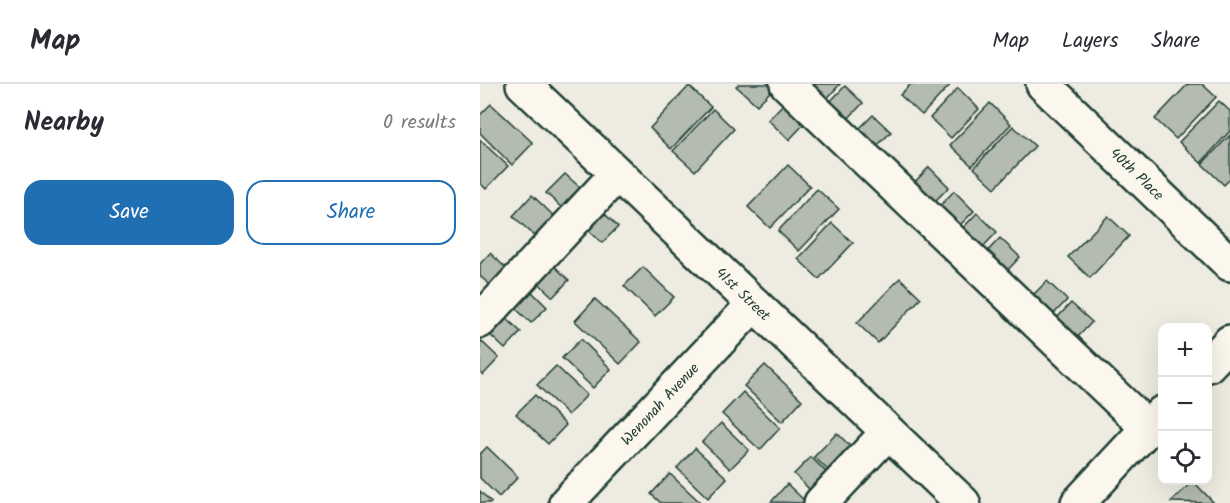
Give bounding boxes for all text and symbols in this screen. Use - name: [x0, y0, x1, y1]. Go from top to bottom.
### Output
- text: Map: [30, 19, 81, 64]
- text: Map: [992, 25, 1029, 58]
- text: Layers: [1062, 25, 1118, 58]
- text: Share: [1151, 25, 1200, 58]
- text: Nearby: [24, 102, 104, 144]
- text: 0 results: [383, 107, 456, 139]
- street label: 40th Place: [1104, 143, 1169, 207]
- button: Save: [24, 180, 234, 245]
- button: Share: [246, 180, 456, 245]
- street label: 41st Street: [709, 262, 776, 328]
- map controls: [1158, 323, 1212, 485]
- button: +: [1158, 323, 1212, 377]
- street label: Wenonah Avenue: [616, 357, 706, 452]
- button: −: [1158, 377, 1212, 431]
- button: locate: [1158, 431, 1212, 485]

